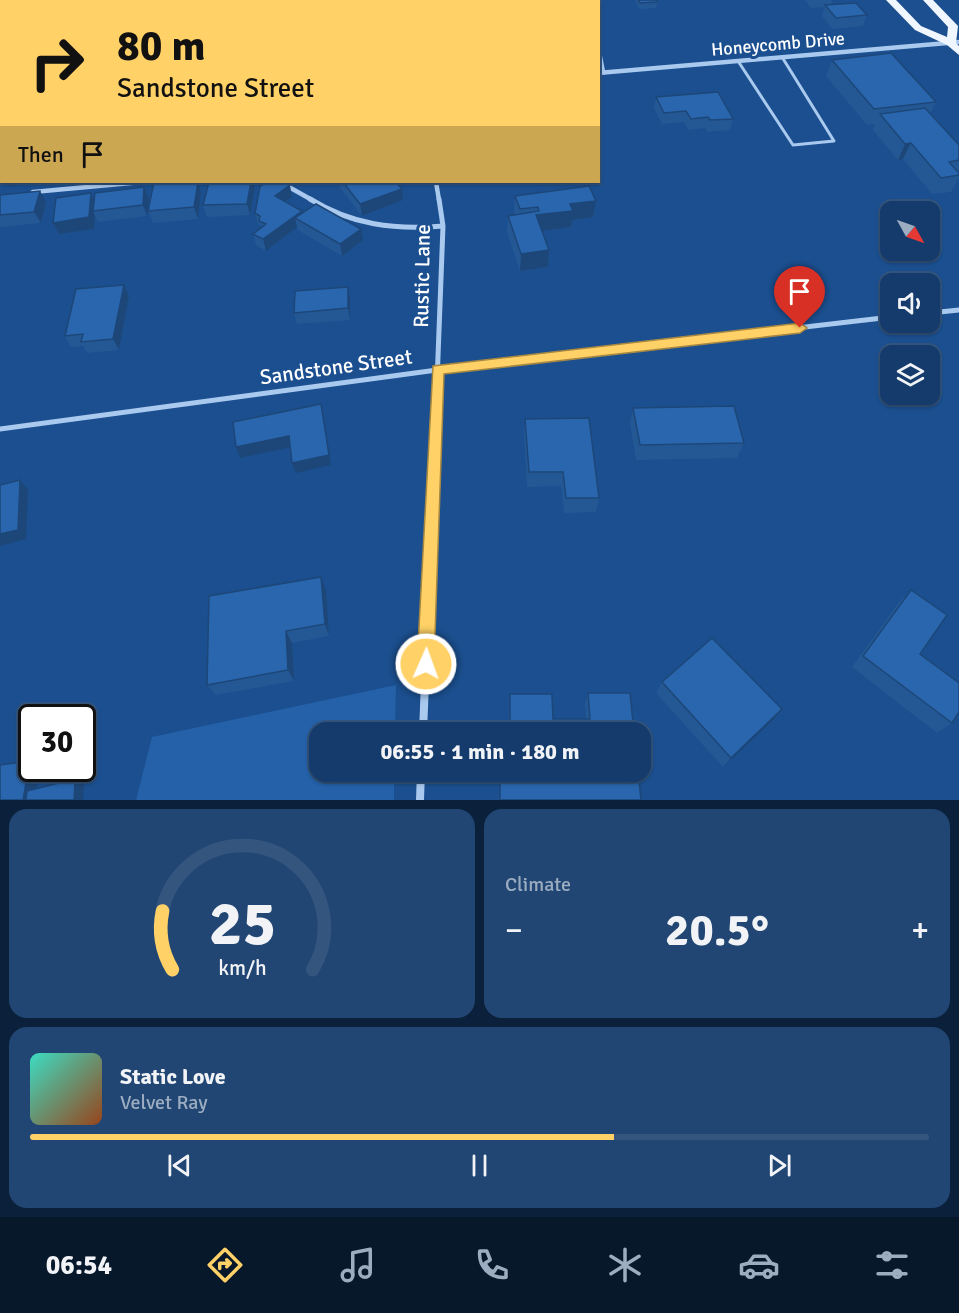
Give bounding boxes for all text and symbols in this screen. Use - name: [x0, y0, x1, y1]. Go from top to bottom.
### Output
- text: 80 m: [117, 21, 206, 72]
- icon: right: [18, 24, 96, 102]
- street label: Honeycomb Drive: [710, 27, 846, 61]
- text: Sandstone Street: [117, 72, 314, 105]
- icon: arrive: [76, 138, 109, 171]
- text: Then: [18, 141, 64, 168]
- north arrow: [880, 201, 940, 261]
- map controls: [880, 201, 940, 405]
- street label: Rustic Lane: [408, 224, 436, 328]
- pin: [774, 266, 825, 328]
- button: sound: [880, 273, 940, 333]
- icon: arrive: [783, 275, 816, 308]
- street label: Sandstone Street: [258, 343, 414, 391]
- button: layers: [880, 345, 940, 405]
- position arrow: [394, 632, 458, 696]
- speed limit sign: 30: [18, 704, 96, 782]
- text: 06:55 · 1 min · 180 m: [380, 738, 580, 765]
- text: Climate: [505, 872, 571, 897]
- text: 25: [208, 885, 276, 962]
- text: 20.5°: [665, 903, 769, 958]
- text: −: [505, 910, 523, 951]
- text: +: [911, 910, 929, 951]
- text: km/h: [218, 956, 266, 982]
- text: Static Love: [120, 1063, 226, 1090]
- text: Velvet Ray: [120, 1090, 208, 1115]
- icon: previous: [163, 1149, 196, 1182]
- icon: pause: [463, 1149, 496, 1182]
- icon: next: [763, 1149, 796, 1182]
- icon: directions: [204, 1244, 246, 1286]
- icon: music: [337, 1244, 379, 1286]
- icon: phone: [471, 1244, 513, 1286]
- icon: climate: [604, 1244, 646, 1286]
- icon: car: [738, 1244, 780, 1286]
- icon: filters: [871, 1244, 913, 1286]
- text: 06:54: [46, 1249, 112, 1282]

